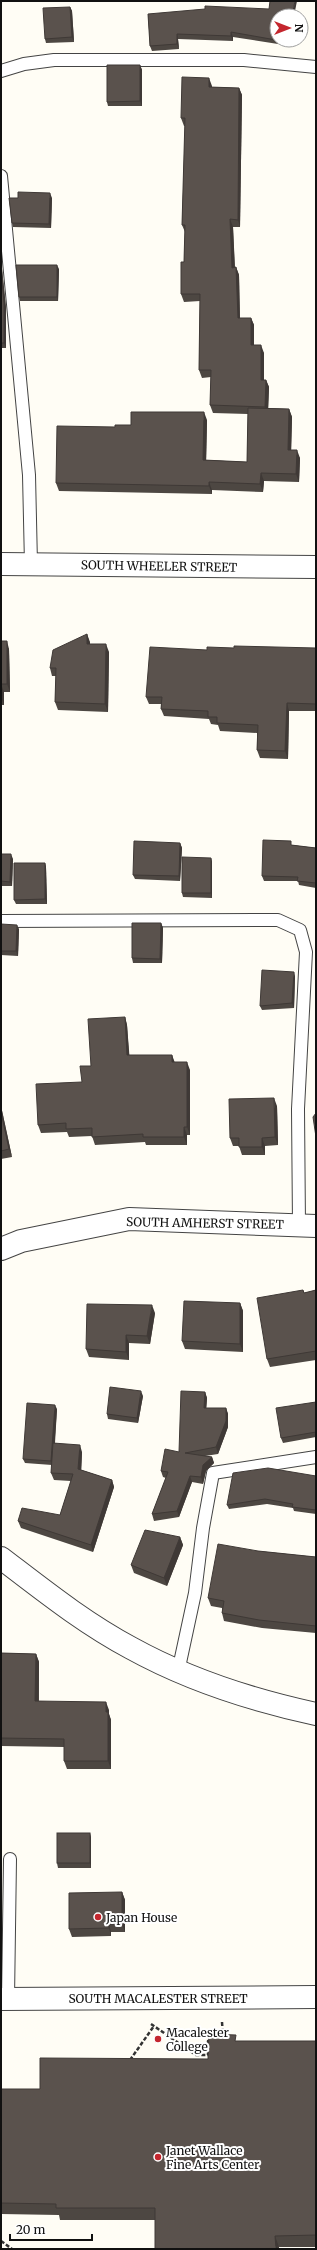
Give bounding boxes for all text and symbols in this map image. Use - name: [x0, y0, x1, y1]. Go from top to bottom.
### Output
- north arrow: [269, 8, 309, 48]
- text: N: [292, 24, 306, 33]
- street label: SOUTH WHEELER STREET: [81, 557, 238, 575]
- street label: SOUTH AMHERST STREET: [126, 1214, 285, 1232]
- place label: Japan House: [105, 1910, 177, 1925]
- marker: Japan House: [93, 1912, 103, 1922]
- street label: SOUTH MACALESTER STREET: [68, 1991, 248, 2006]
- place label: Macalester College: [166, 2025, 230, 2054]
- marker: Macalester College: [153, 2034, 163, 2044]
- place label: Janet Wallace Fine Arts Center: [165, 2143, 260, 2172]
- marker: Janet Wallace Fine Arts Center: [153, 2152, 163, 2162]
- scale bar: [10, 2216, 92, 2242]
- text: 20 m: [16, 2222, 45, 2237]

